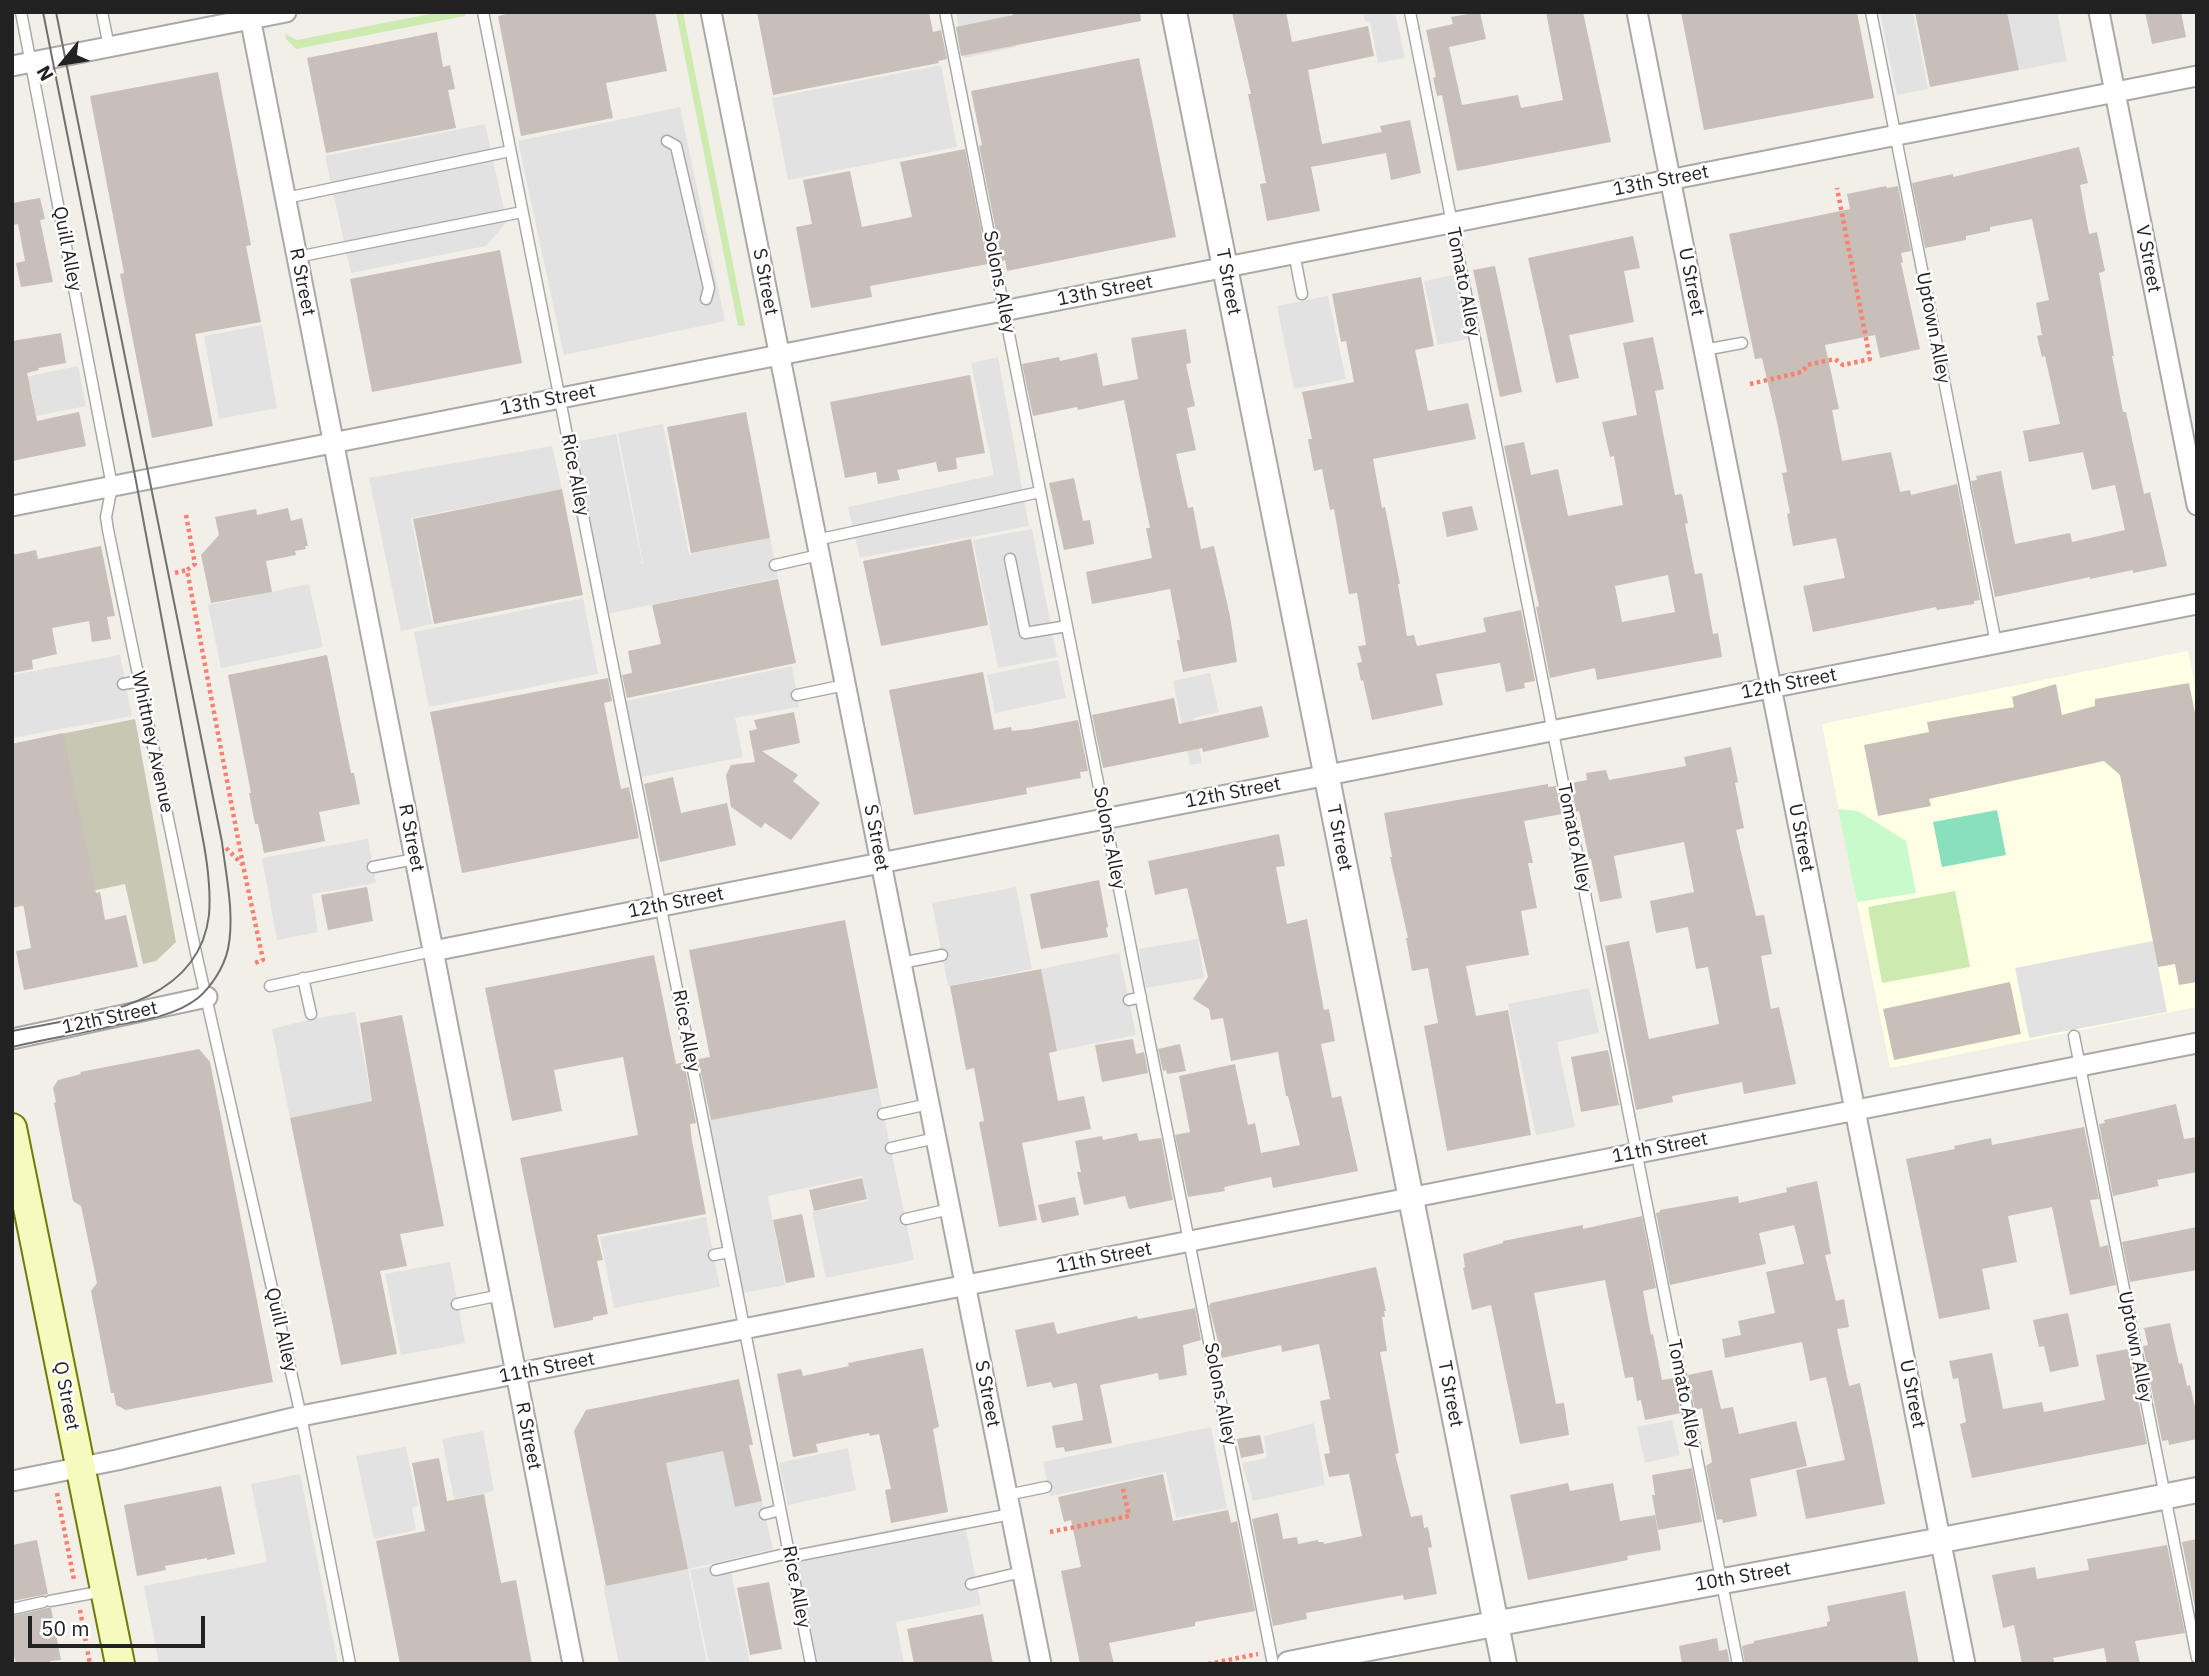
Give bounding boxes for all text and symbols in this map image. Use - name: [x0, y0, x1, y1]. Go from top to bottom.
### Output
- north arrow: [28, 28, 98, 98]
- text: N: [31, 62, 59, 85]
- street label: 13th Street: [1611, 161, 1711, 201]
- street label: Quill Alley: [48, 205, 86, 293]
- street label: V Street: [2130, 223, 2166, 295]
- street label: Tomato Alley: [1441, 225, 1485, 339]
- street label: Solons Alley: [978, 229, 1020, 335]
- street label: R Street: [284, 246, 320, 318]
- street label: U Street: [1673, 246, 1709, 318]
- street label: S Street: [747, 247, 783, 317]
- street label: T Street: [1210, 247, 1246, 317]
- street label: Uptown Alley: [1911, 270, 1955, 386]
- street label: 13th Street: [1055, 271, 1155, 311]
- street label: 13th Street: [498, 380, 598, 420]
- street label: Rice Alley: [556, 432, 594, 518]
- street label: 12th Street: [1739, 664, 1839, 704]
- street label: Whittney Avenue: [126, 669, 178, 815]
- street label: 12th Street: [1183, 773, 1283, 813]
- street label: Tomato Alley: [1552, 781, 1596, 895]
- street label: Solons Alley: [1088, 785, 1130, 891]
- street label: R Street: [393, 802, 429, 874]
- street label: U Street: [1783, 802, 1819, 874]
- street label: S Street: [858, 803, 894, 873]
- street label: T Street: [1321, 803, 1357, 873]
- street label: 12th Street: [626, 883, 726, 923]
- street label: Rice Alley: [667, 988, 705, 1074]
- street label: 12th Street: [60, 997, 160, 1039]
- street label: 11th Street: [1610, 1128, 1710, 1168]
- street label: 11th Street: [1054, 1238, 1154, 1278]
- street label: Quill Alley: [260, 1286, 302, 1374]
- street label: Uptown Alley: [2113, 1289, 2157, 1405]
- street label: Tomato Alley: [1662, 1337, 1706, 1451]
- street label: Solons Alley: [1199, 1341, 1241, 1447]
- street label: 11th Street: [497, 1348, 597, 1388]
- street label: U Street: [1894, 1358, 1930, 1430]
- street label: Q Street: [48, 1359, 84, 1433]
- street label: S Street: [969, 1359, 1005, 1429]
- street label: T Street: [1432, 1359, 1468, 1429]
- street label: R Street: [510, 1400, 546, 1472]
- street label: Rice Alley: [777, 1544, 815, 1630]
- street label: 10th Street: [1693, 1557, 1793, 1597]
- scale bar: [32, 1602, 208, 1646]
- text: 50 m: [41, 1614, 90, 1642]

